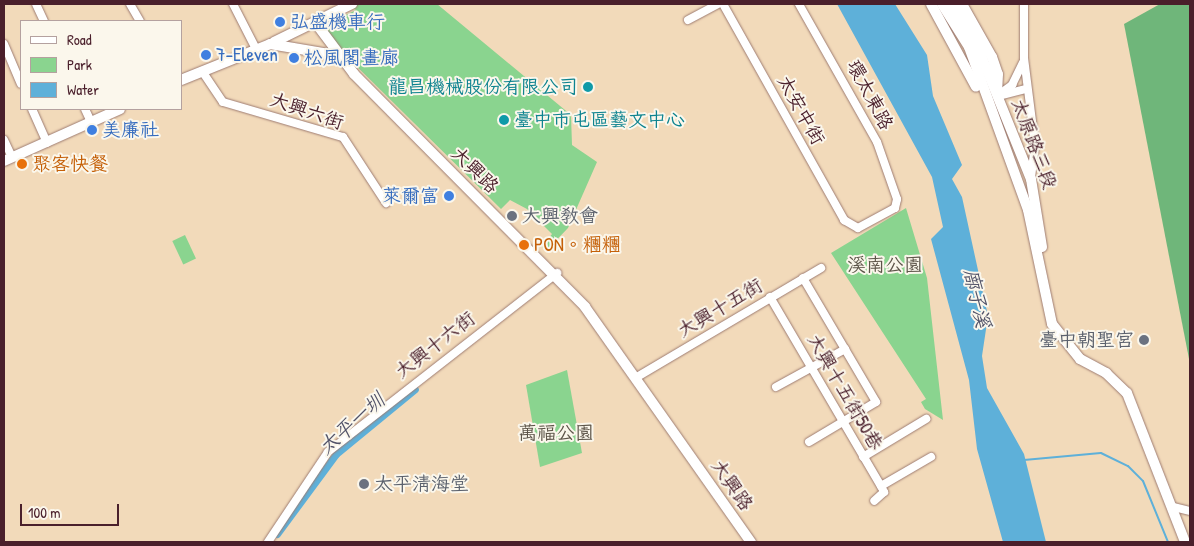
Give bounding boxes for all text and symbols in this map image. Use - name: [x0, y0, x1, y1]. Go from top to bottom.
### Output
- place label: 弘盛機車行: [290, 11, 385, 33]
- marker: 弘盛機車行: [274, 16, 286, 28]
- legend: [20, 20, 182, 110]
- text: Road: [67, 29, 92, 50]
- place label: 7-Eleven: [216, 44, 278, 66]
- place label: 松風閣畫廊: [304, 47, 399, 69]
- marker: 7-Eleven: [200, 49, 212, 61]
- marker: 松風閣畫廊: [288, 52, 300, 64]
- text: Park: [67, 54, 92, 75]
- street label: 環太東路: [842, 56, 898, 134]
- street label: 太安中街: [773, 71, 829, 149]
- place label: 龍昌機械股份有限公司: [388, 76, 578, 98]
- text: Water: [67, 79, 99, 100]
- marker: 龍昌機械股份有限公司: [582, 81, 594, 93]
- street label: 大興六街: [267, 88, 347, 134]
- street label: 太原路三段: [1006, 96, 1062, 192]
- place label: 臺中市屯區藝文中心: [514, 109, 685, 131]
- marker: 臺中市屯區藝文中心: [498, 114, 510, 126]
- place label: 美廉社: [102, 119, 159, 141]
- marker: 美廉社: [86, 124, 98, 136]
- street label: 大興路: [447, 142, 503, 198]
- place label: 聚客快餐: [32, 153, 108, 175]
- marker: 聚客快餐: [16, 158, 28, 170]
- place label: 萊爾富: [382, 185, 439, 207]
- marker: 萊爾富: [443, 190, 455, 202]
- place label: 大興教會: [522, 205, 598, 227]
- marker: 大興教會: [506, 210, 518, 222]
- place label: PON。糰糰: [534, 234, 621, 256]
- marker: PON。糰糰: [518, 239, 530, 251]
- park label: 溪南公園: [847, 254, 923, 276]
- water label: 廍子溪: [960, 266, 996, 330]
- street label: 大興十五街: [673, 274, 767, 342]
- street label: 大興十六街: [391, 307, 479, 383]
- place label: 臺中朝聖宮: [1039, 329, 1134, 351]
- street label: 大興十五街50巷: [802, 330, 888, 454]
- marker: 臺中朝聖宮: [1138, 334, 1150, 346]
- water label: 太平一圳: [313, 387, 389, 459]
- park label: 萬福公園: [518, 422, 594, 444]
- street label: 大興路: [706, 455, 758, 515]
- place label: 太平清海堂: [374, 473, 469, 495]
- marker: 太平清海堂: [358, 478, 370, 490]
- scale bar: [22, 494, 121, 526]
- text: 100 m: [28, 502, 61, 523]

